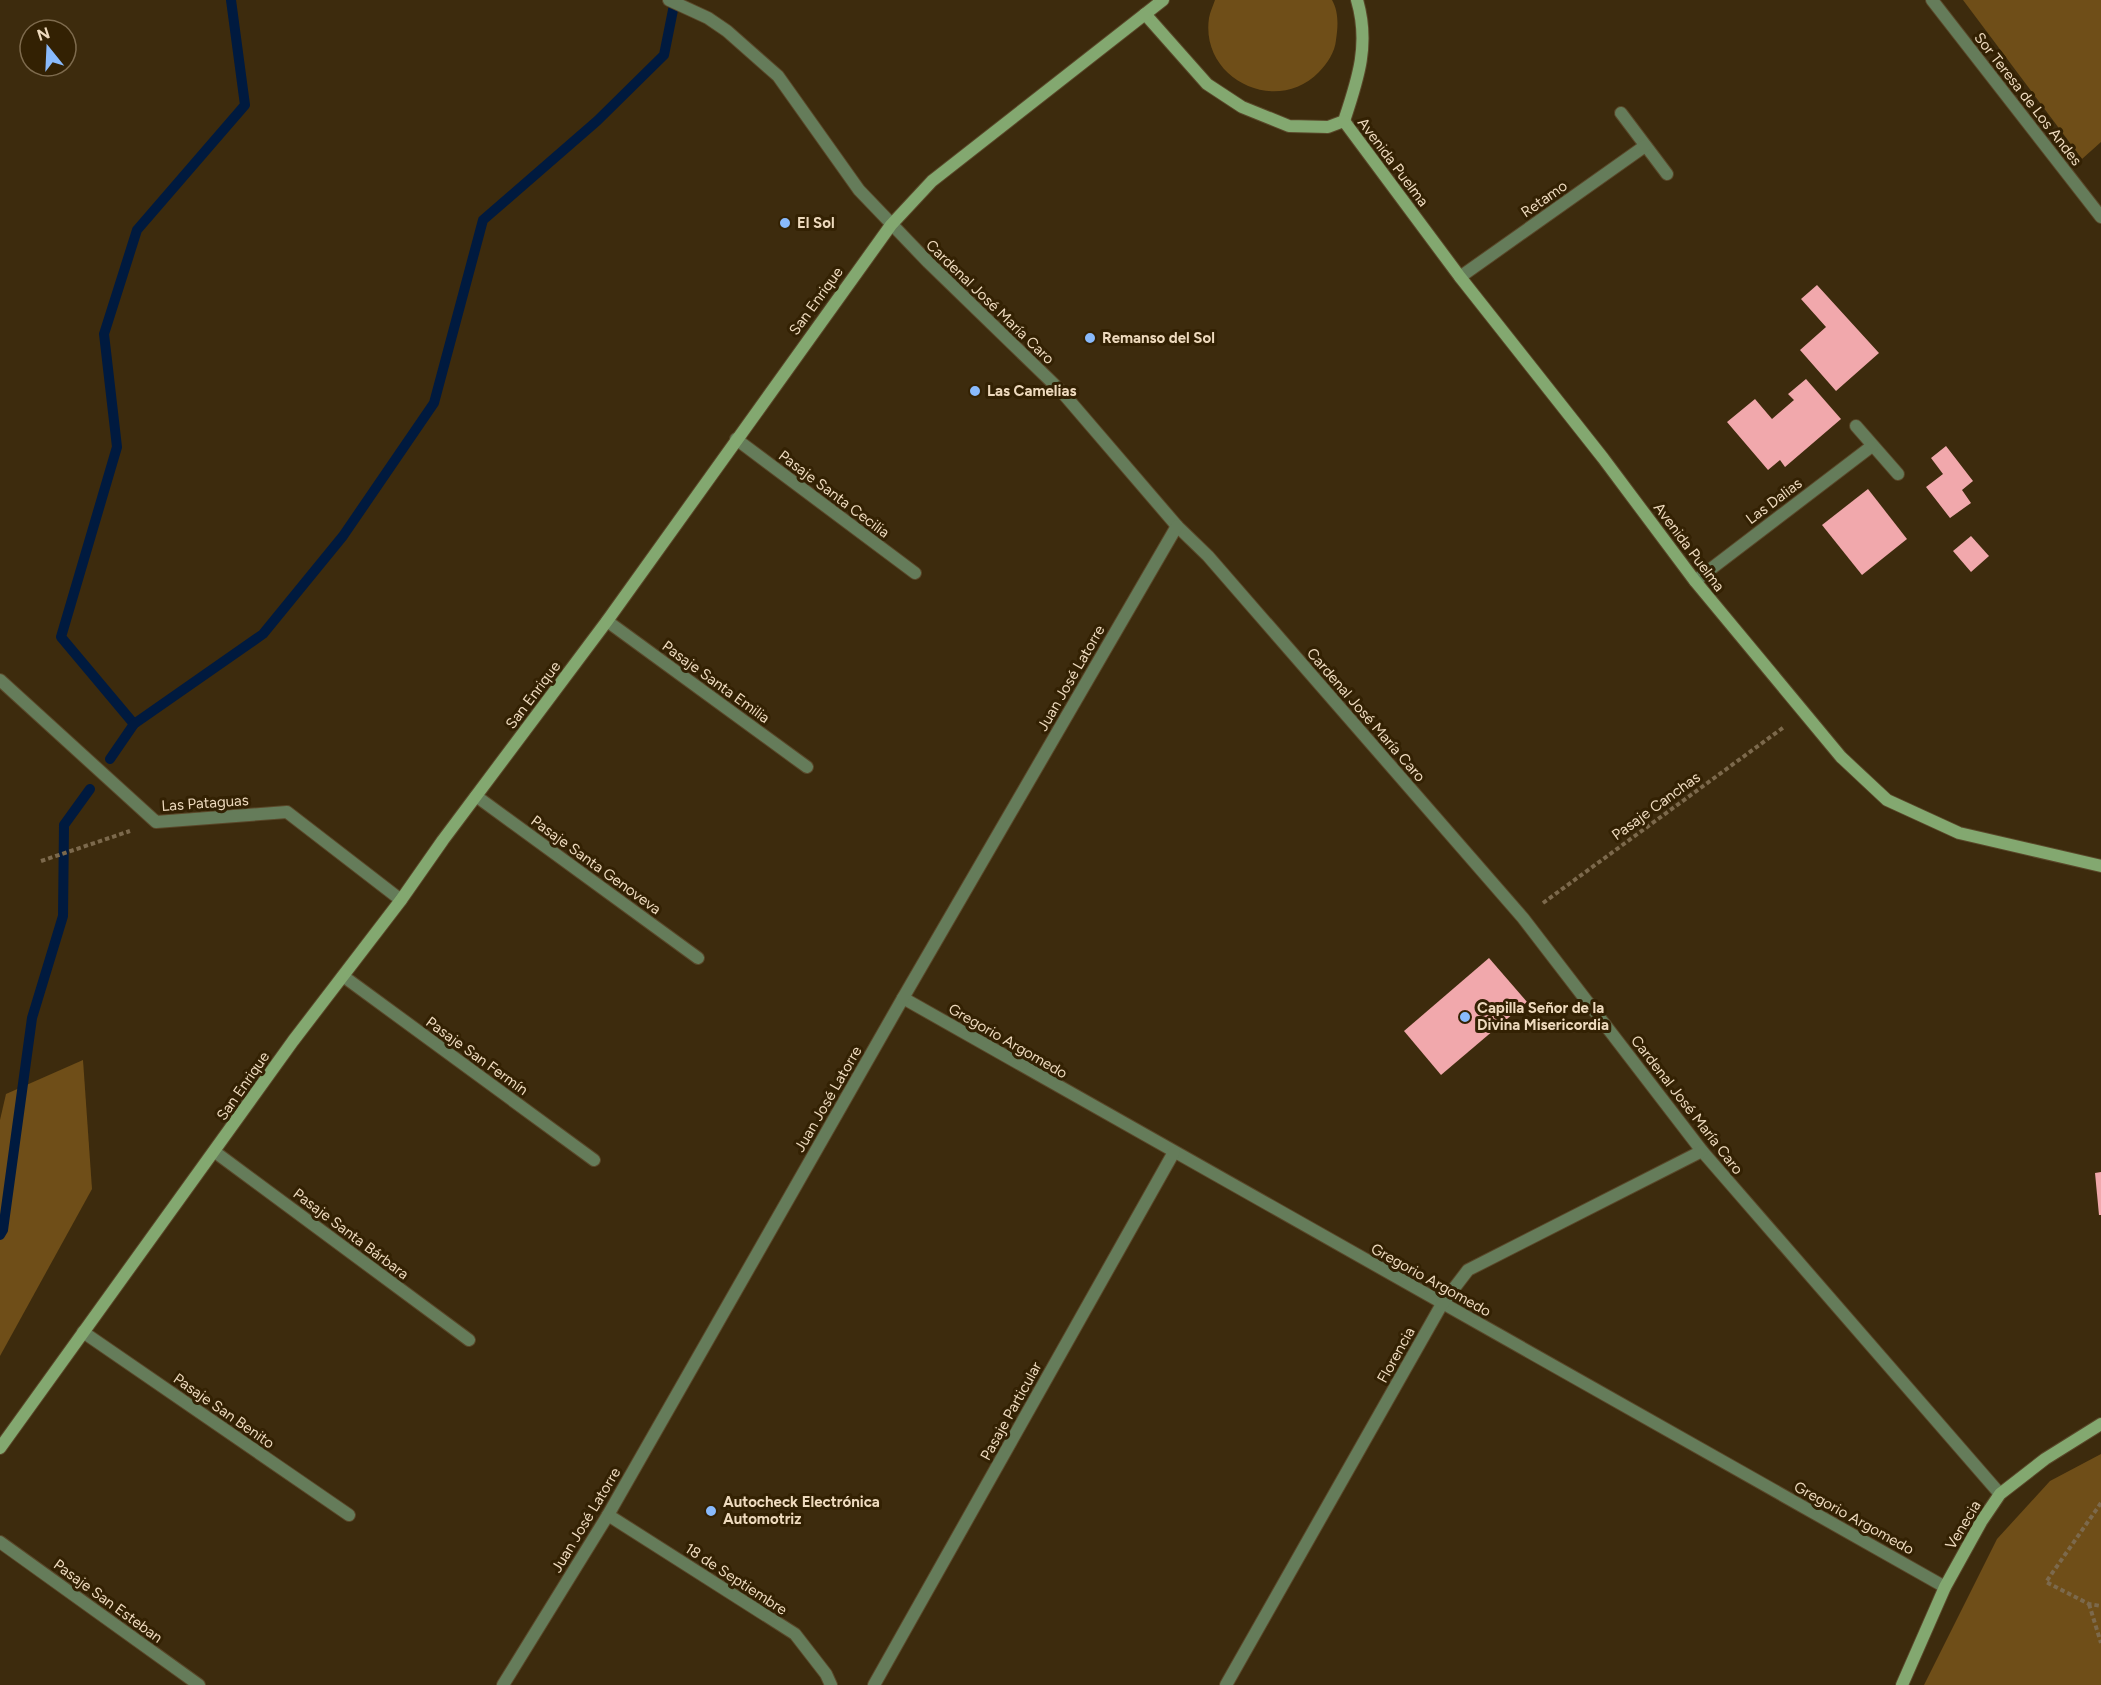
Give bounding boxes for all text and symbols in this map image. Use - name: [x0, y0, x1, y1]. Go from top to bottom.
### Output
- north arrow: [18, 18, 78, 78]
- text: N: [35, 23, 52, 45]
- street label: Sor Teresa de Los Andes: [1970, 29, 2086, 169]
- street label: Avenida Puelma: [1354, 114, 1432, 210]
- street label: Retamo: [1517, 176, 1571, 221]
- place label: El Sol: [797, 214, 835, 232]
- marker: El Sol: [778, 216, 792, 230]
- street label: Cardenal José María Caro: [922, 236, 1058, 368]
- street label: San Enrique: [785, 263, 847, 339]
- place label: Remanso del Sol: [1102, 329, 1215, 347]
- marker: Remanso del Sol: [1083, 331, 1097, 345]
- place label: Las Camelias: [987, 382, 1076, 400]
- marker: Las Camelias: [968, 384, 982, 398]
- street label: Pasaje Santa Cecilia: [775, 446, 893, 542]
- street label: Las Dalias: [1742, 474, 1806, 528]
- street label: Avenida Puelma: [1650, 499, 1728, 595]
- street label: Juan José Latorre: [1033, 622, 1109, 734]
- street label: Pasaje Santa Emilia: [659, 637, 773, 727]
- street label: Cardenal José María Caro: [1303, 644, 1429, 786]
- street label: San Enrique: [502, 658, 564, 732]
- street label: Pasaje Canchas: [1608, 768, 1704, 844]
- street label: Las Pataguas: [161, 791, 249, 815]
- street label: Pasaje Santa Genoveva: [527, 812, 665, 918]
- place label: Capilla Señor de la Divina Misericordia: [1477, 999, 1609, 1034]
- street label: Gregorio Argomedo: [945, 1000, 1071, 1083]
- marker: Capilla Señor de la Divina Misericordia: [1458, 1010, 1472, 1024]
- street label: Pasaje San Fermín: [423, 1013, 531, 1099]
- street label: Cardenal José María Caro: [1627, 1032, 1747, 1178]
- street label: Juan José Latorre: [790, 1043, 866, 1155]
- street label: San Enrique: [213, 1048, 273, 1124]
- street label: Pasaje Santa Bárbara: [290, 1185, 412, 1283]
- street label: Gregorio Argomedo: [1368, 1240, 1494, 1321]
- street label: Florencia: [1373, 1324, 1419, 1386]
- street label: Pasaje Particular: [977, 1359, 1045, 1463]
- street label: Pasaje San Benito: [170, 1369, 278, 1453]
- street label: Juan José Latorre: [548, 1464, 624, 1576]
- street label: Gregorio Argomedo: [1791, 1478, 1917, 1559]
- place label: Autocheck Electrónica Automotriz: [723, 1493, 880, 1528]
- street label: Venecia: [1941, 1497, 1985, 1553]
- marker: Autocheck Electrónica Automotriz: [704, 1504, 718, 1518]
- street label: 18 de Septiembre: [682, 1539, 790, 1619]
- street label: Pasaje San Esteban: [50, 1555, 166, 1647]

